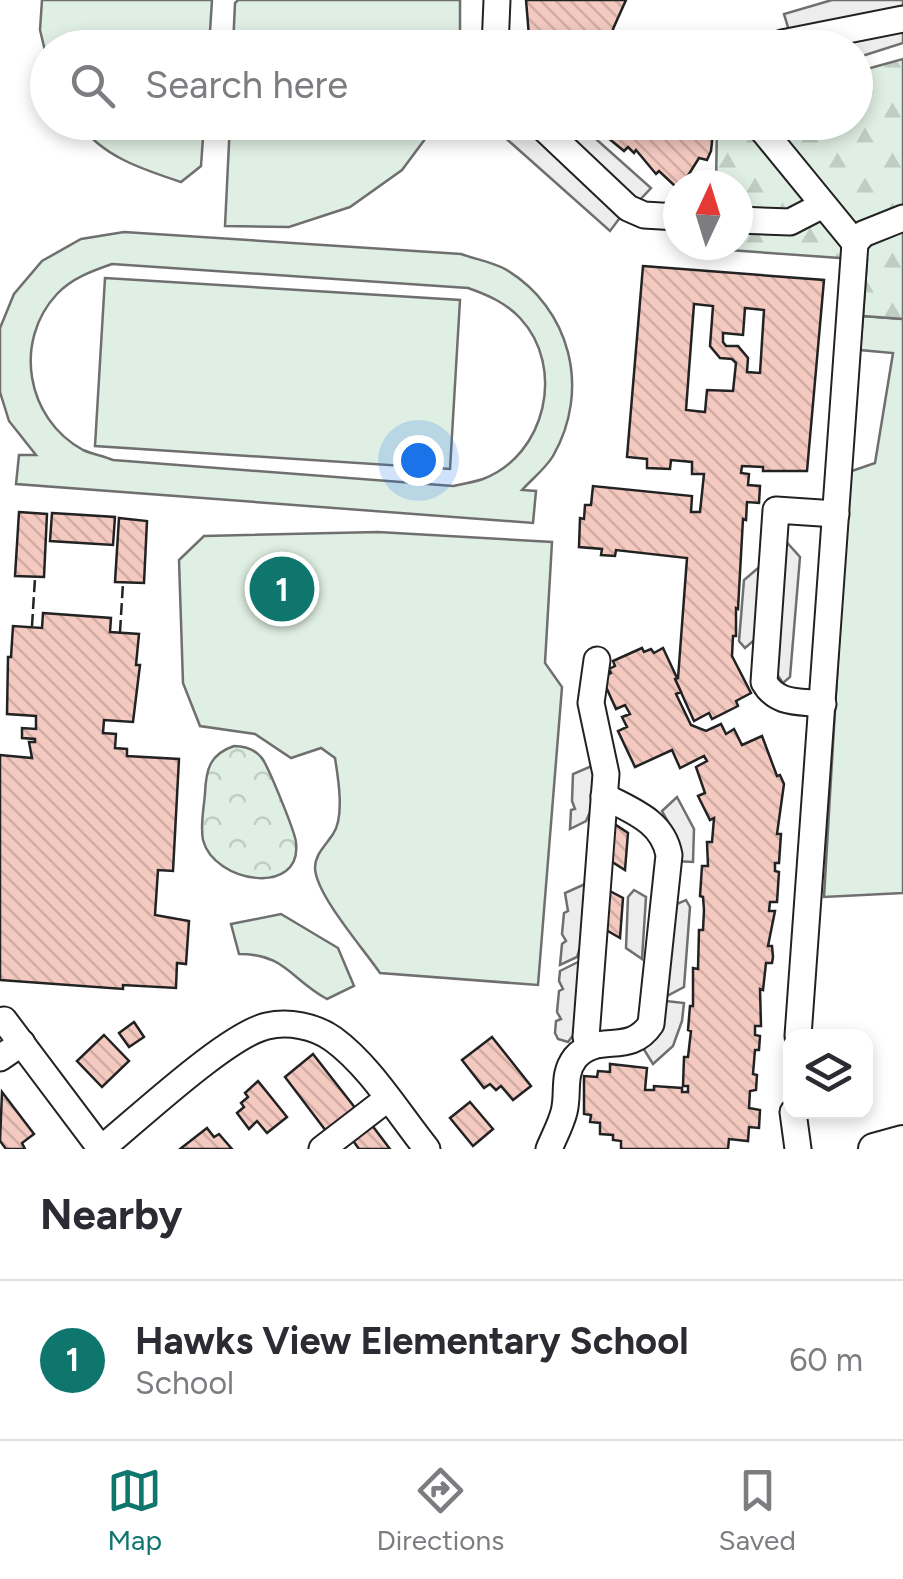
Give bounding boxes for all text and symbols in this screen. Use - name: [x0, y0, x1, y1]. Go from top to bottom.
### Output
- search box: [30, 30, 873, 140]
- icon: search: [65, 58, 120, 113]
- text: Search here: [145, 62, 348, 108]
- north arrow: [663, 170, 753, 260]
- your location: [393, 435, 444, 486]
- pin: 1: [250, 552, 314, 626]
- map controls: [783, 1029, 873, 1119]
- button: layers: [783, 1029, 873, 1119]
- text: Nearby: [40, 1189, 182, 1240]
- text: Hawks View Elementary School: [135, 1318, 689, 1364]
- text: 1: [66, 1341, 79, 1379]
- text: 60 m: [789, 1341, 863, 1379]
- text: School: [135, 1364, 234, 1402]
- tab: Map: [107, 1463, 162, 1557]
- tab: Directions: [377, 1463, 504, 1557]
- tab: Saved: [719, 1463, 796, 1557]

